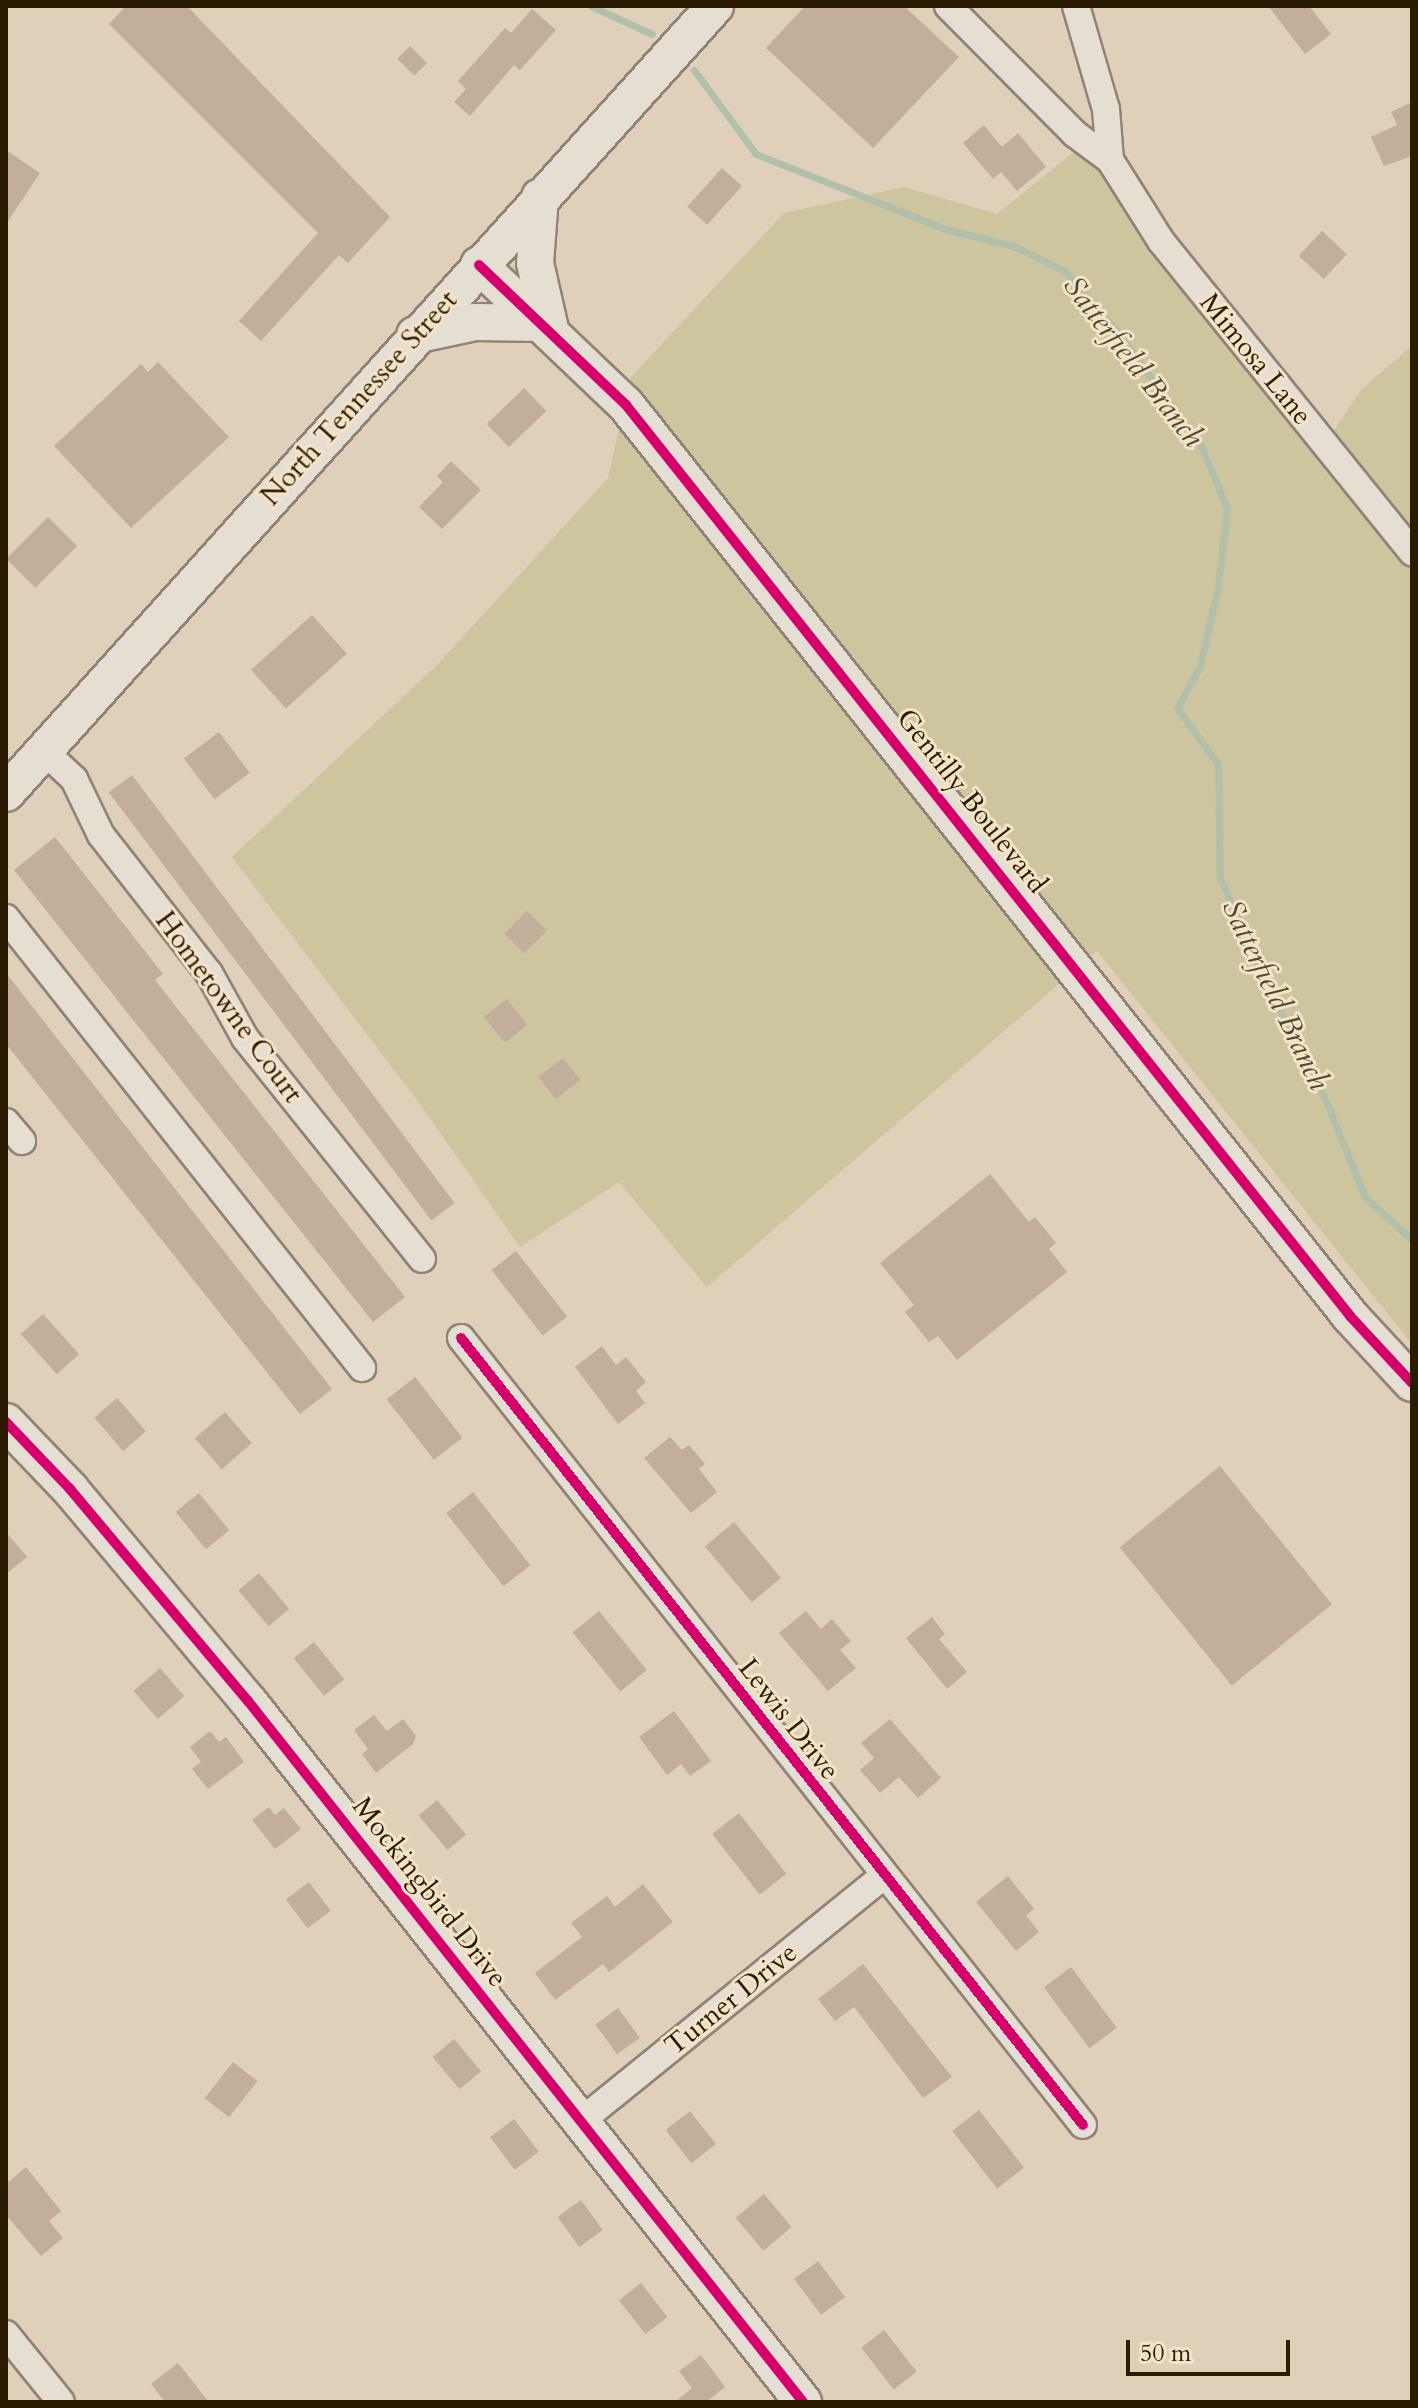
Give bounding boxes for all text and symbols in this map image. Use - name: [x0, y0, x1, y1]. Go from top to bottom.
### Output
- water label: Satterfield Branch: [1055, 269, 1211, 455]
- street label: North Tennessee Street: [254, 284, 464, 512]
- street label: Mimosa Lane: [1193, 286, 1319, 432]
- street label: Gentilly Boulevard: [890, 702, 1054, 900]
- water label: Satterfield Branch: [1213, 894, 1337, 1096]
- street label: Hometowne Court: [148, 905, 310, 1109]
- street label: Lewis Drive: [731, 1652, 847, 1786]
- street label: Mockingbird Drive: [345, 1790, 515, 1994]
- street label: Turner Drive: [658, 1936, 804, 2062]
- scale bar: [1130, 2324, 1294, 2374]
- text: 50 m: [1140, 2337, 1191, 2370]

